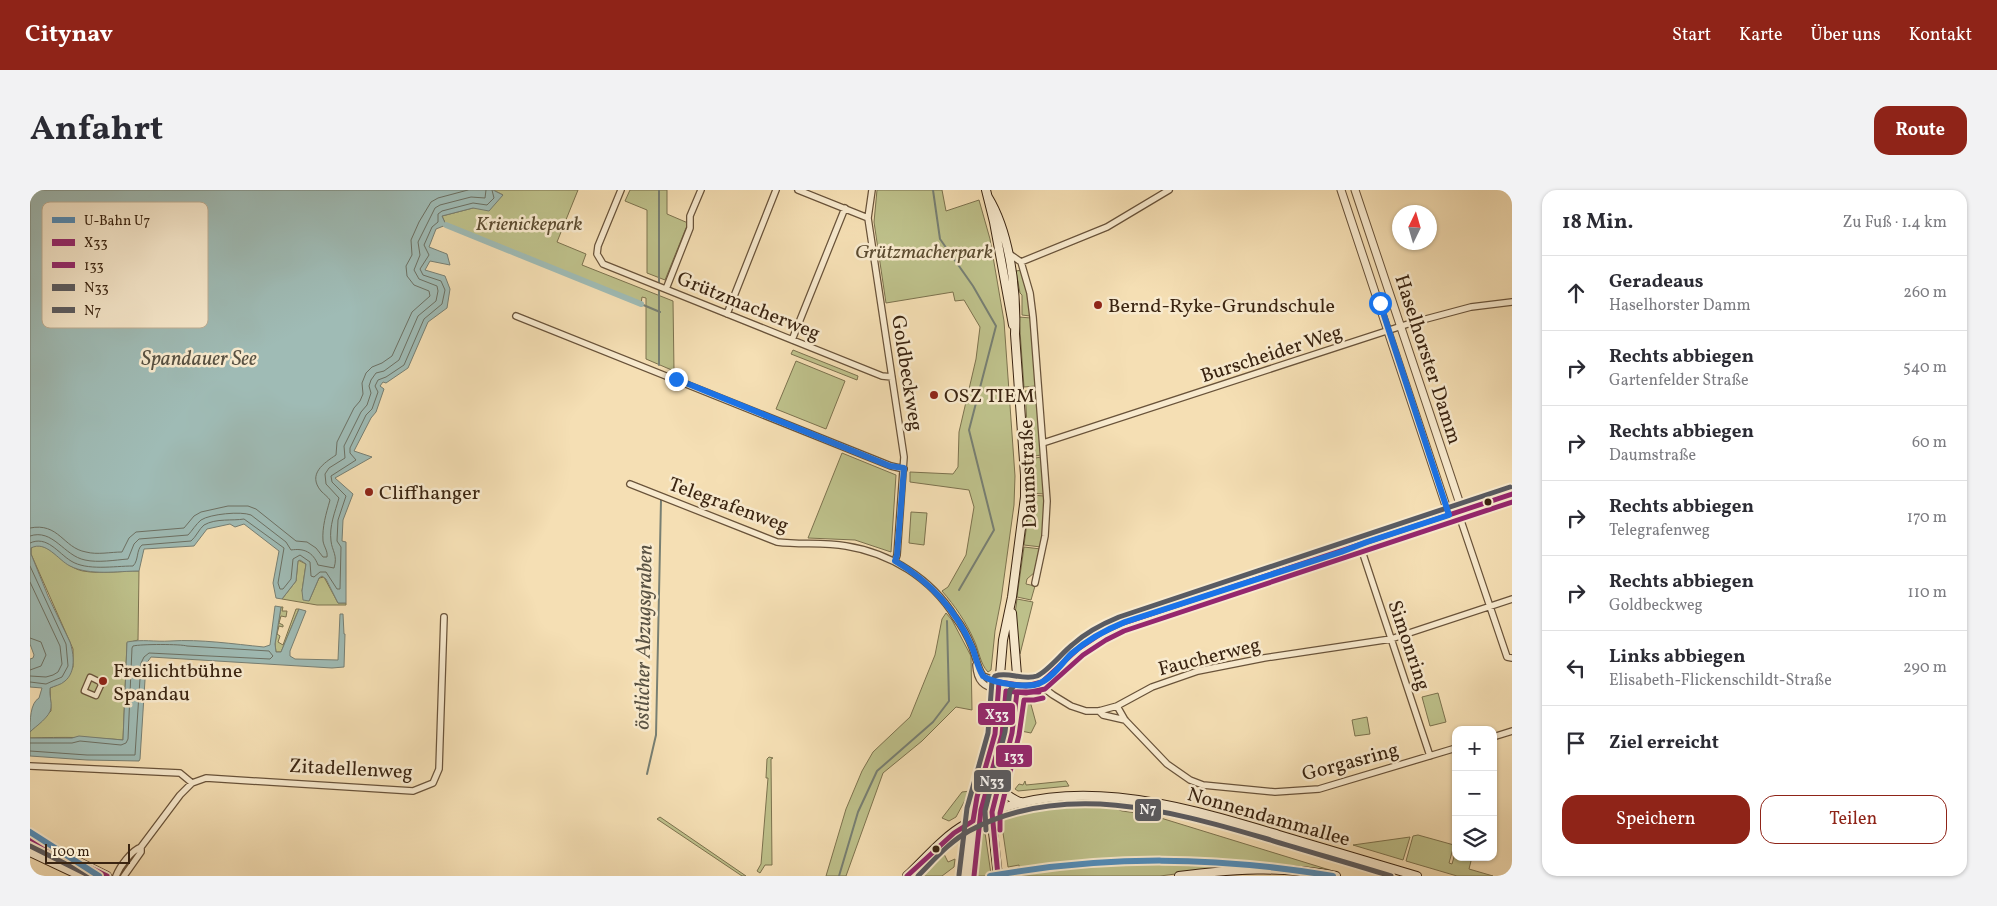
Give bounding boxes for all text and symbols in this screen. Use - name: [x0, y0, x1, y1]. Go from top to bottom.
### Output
- text: Citynav: [25, 18, 113, 52]
- text: Start: [1672, 23, 1711, 48]
- text: Karte: [1739, 23, 1783, 48]
- text: Über uns: [1811, 23, 1881, 48]
- text: Kontakt: [1909, 23, 1972, 48]
- text: Anfahrt: [30, 106, 163, 154]
- button: Route: [1874, 106, 1967, 155]
- legend: [42, 202, 208, 328]
- north arrow: [1392, 205, 1437, 250]
- text: 18 Min.: [1562, 208, 1634, 237]
- park label: Krienickepark: [475, 211, 583, 239]
- text: U-Bahn U7: [84, 212, 151, 231]
- text: Zu Fuß · 1.4 km: [1842, 212, 1947, 234]
- text: X33: [84, 234, 108, 253]
- park label: Grützmacherpark: [855, 239, 993, 267]
- text: 133: [84, 257, 104, 276]
- street label: Grützmacherweg: [672, 265, 824, 348]
- text: Geradeaus: [1609, 269, 1704, 295]
- street label: Haselhorster Damm: [1386, 271, 1468, 448]
- text: N33: [84, 279, 109, 298]
- icon: ahead: [1562, 279, 1590, 307]
- text: 260 m: [1903, 282, 1947, 304]
- route start: [1369, 292, 1392, 315]
- place label: Bernd-Ryke-Grundschule: [1108, 293, 1335, 321]
- text: Haselhorster Damm: [1609, 295, 1751, 317]
- marker: Bernd-Ryke-Grundschule: [1092, 299, 1104, 311]
- text: N7: [84, 302, 101, 321]
- street label: Goldbeckweg: [883, 313, 929, 433]
- street label: Burscheider Weg: [1197, 319, 1346, 391]
- text: Rechts abbiegen: [1609, 344, 1754, 370]
- water label: Spandauer See: [141, 345, 257, 374]
- icon: right: [1562, 354, 1590, 382]
- text: 540 m: [1903, 357, 1947, 379]
- route end: [665, 368, 688, 391]
- text: Gartenfelder Straße: [1609, 370, 1749, 392]
- place label: OSZ TIEM: [944, 383, 1035, 411]
- marker: OSZ TIEM: [928, 389, 940, 401]
- street label: Daumstraße: [1013, 419, 1045, 529]
- text: Rechts abbiegen: [1609, 419, 1754, 445]
- icon: right: [1562, 429, 1590, 457]
- text: 60 m: [1912, 432, 1947, 454]
- text: Daumstraße: [1609, 445, 1696, 467]
- street label: Telegrafenweg: [664, 471, 792, 541]
- place label: Cliffhanger: [379, 480, 480, 508]
- marker: Cliffhanger: [363, 486, 375, 498]
- text: Rechts abbiegen: [1609, 494, 1754, 520]
- unlabelled marker: [1483, 497, 1493, 507]
- icon: right: [1562, 504, 1590, 532]
- text: 170 m: [1907, 507, 1947, 529]
- text: Telegrafenweg: [1609, 520, 1710, 542]
- water label: östlicher Abzugsgraben: [628, 544, 661, 730]
- text: Rechts abbiegen: [1609, 569, 1754, 595]
- icon: right: [1562, 579, 1590, 607]
- text: 110 m: [1908, 582, 1947, 604]
- text: Goldbeckweg: [1609, 595, 1703, 617]
- street label: Simonring: [1380, 597, 1437, 695]
- street label: Faucherweg: [1155, 632, 1264, 684]
- text: Links abbiegen: [1609, 644, 1746, 670]
- icon: left: [1562, 654, 1590, 682]
- text: 290 m: [1903, 657, 1947, 679]
- place label: Freilichtbühne Spandau: [113, 658, 242, 709]
- text: Elisabeth-Flickenschildt-Straße: [1609, 670, 1832, 692]
- marker: Freilichtbühne Spandau: [97, 675, 109, 687]
- line badge: X33: [977, 702, 1016, 726]
- text: X33: [985, 706, 1009, 725]
- map controls: [1452, 726, 1497, 861]
- button: +: [1452, 726, 1497, 771]
- icon: arrive: [1562, 729, 1590, 757]
- text: Ziel erreicht: [1609, 730, 1719, 756]
- street label: Gorgasring: [1299, 737, 1402, 789]
- line badge: 133: [995, 744, 1033, 768]
- text: 133: [1004, 748, 1024, 767]
- street label: Zitadellenweg: [288, 753, 414, 787]
- line badge: N33: [973, 769, 1012, 793]
- button: −: [1452, 771, 1497, 816]
- text: N33: [980, 773, 1004, 792]
- street label: Nonnendammallee: [1184, 781, 1353, 855]
- button: Speichern: [1562, 795, 1750, 844]
- button: Teilen: [1760, 795, 1947, 844]
- line badge: N7: [1134, 798, 1162, 822]
- text: N7: [1140, 801, 1157, 820]
- button: layers: [1452, 816, 1497, 861]
- scale bar: [45, 841, 130, 864]
- text: 100 m: [52, 843, 90, 862]
- unlabelled marker: [931, 844, 941, 854]

